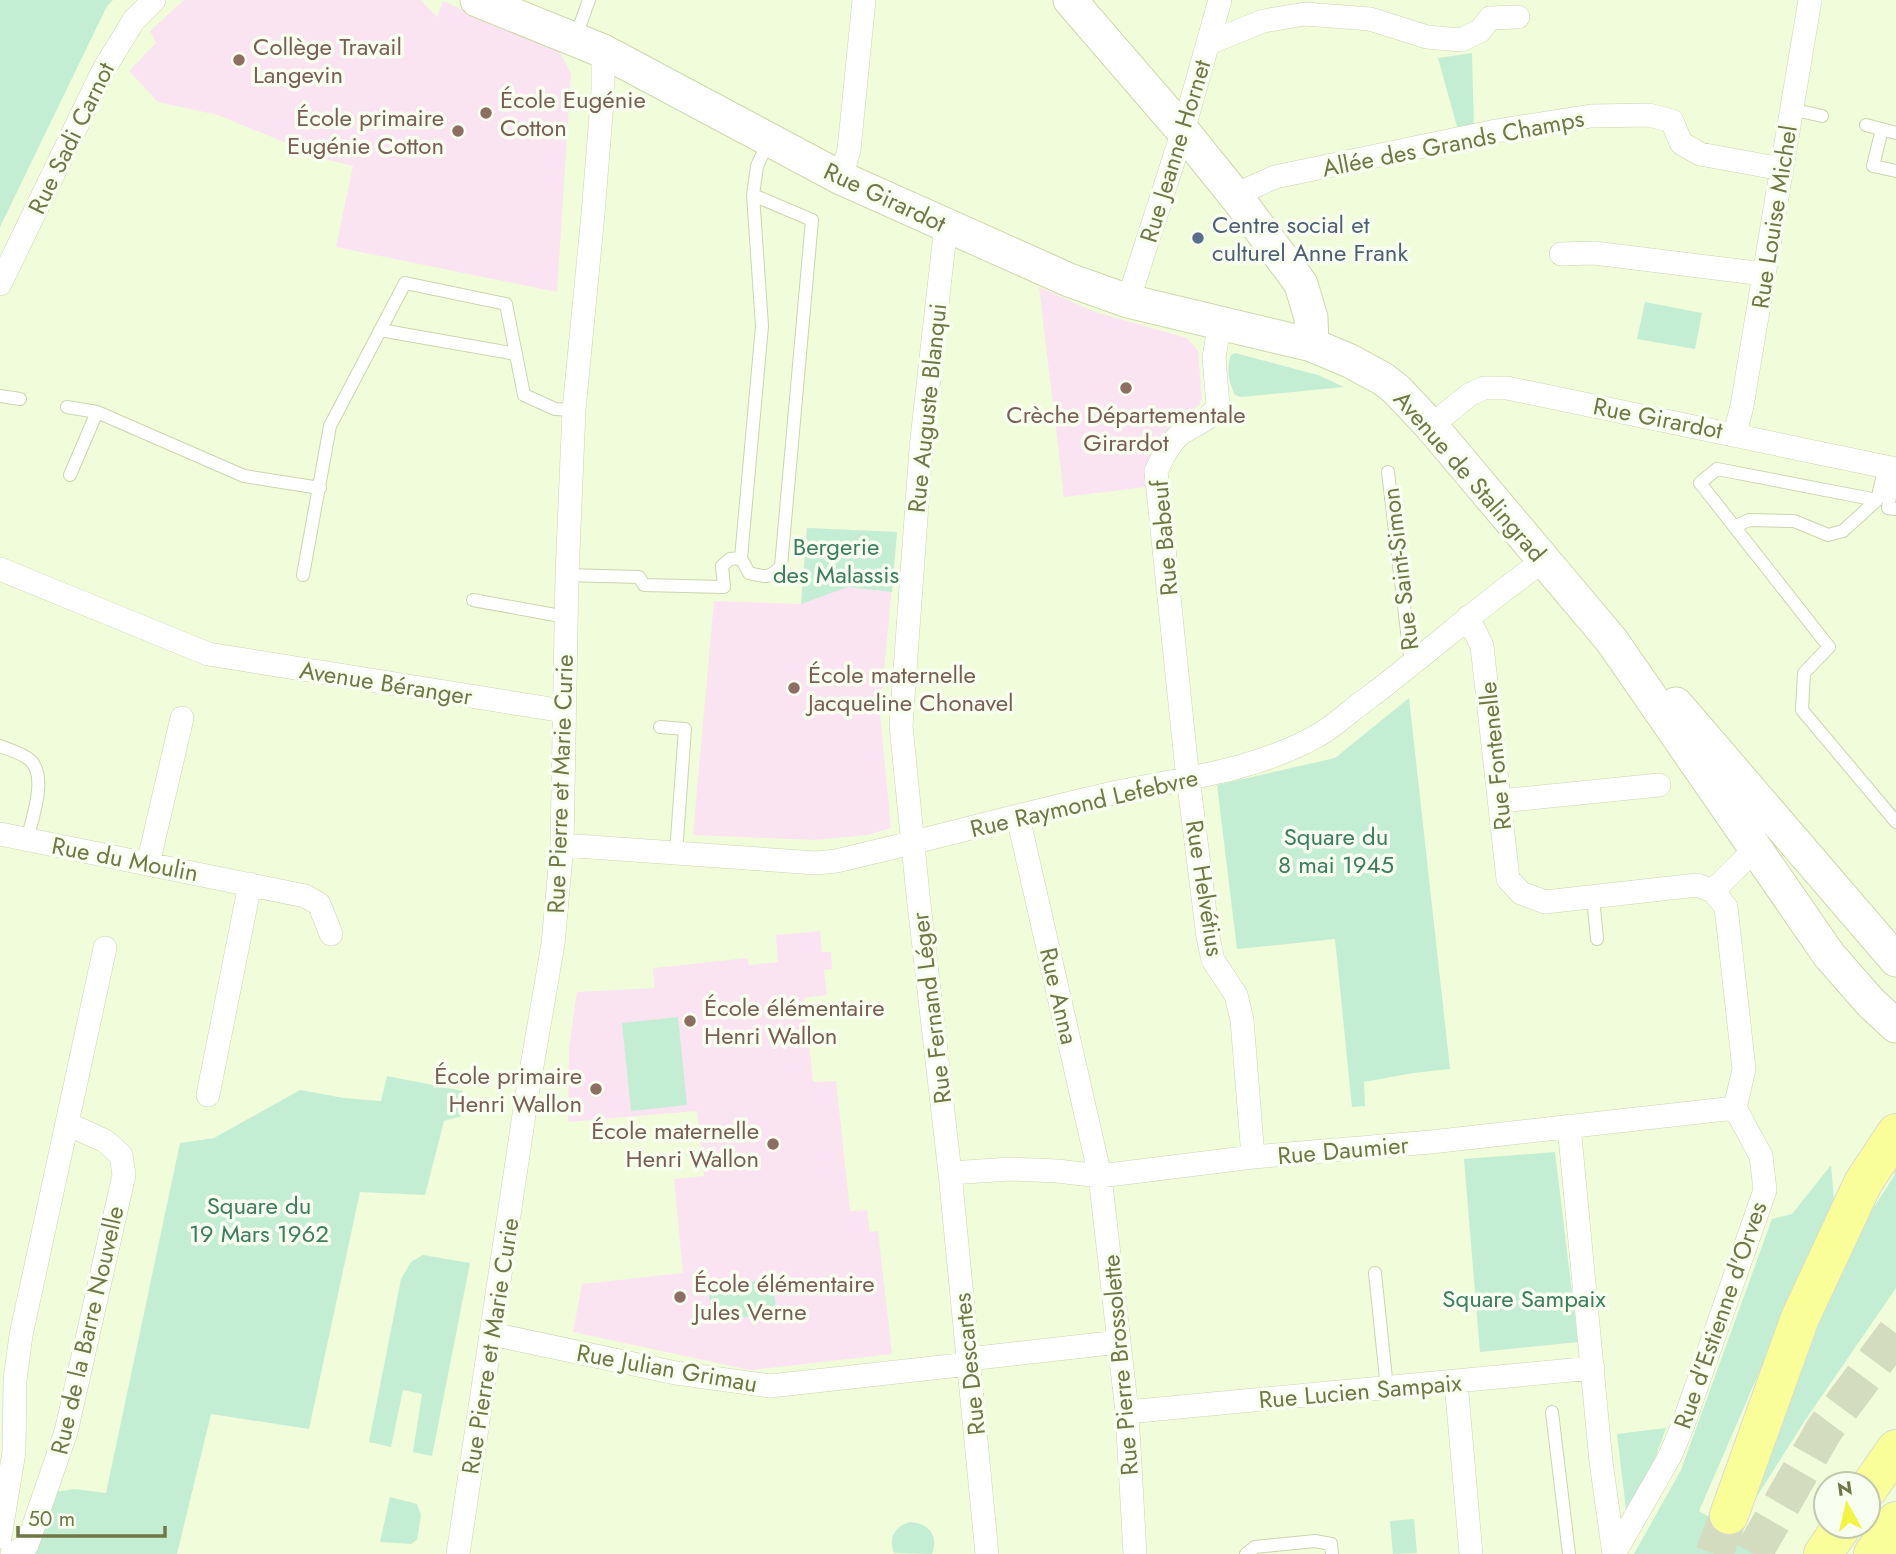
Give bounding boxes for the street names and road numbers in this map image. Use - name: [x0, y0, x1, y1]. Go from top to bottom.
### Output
- street label: Rue Jeanne Hornet: [1131, 55, 1219, 247]
- street label: Rue Sadi Carnot: [19, 56, 123, 220]
- street label: Allée des Grands Champs: [1319, 100, 1587, 186]
- street label: Rue Louise Michel: [1742, 123, 1806, 311]
- street label: Rue Girardot: [818, 153, 952, 241]
- street label: Rue Auguste Blanqui: [899, 302, 955, 514]
- street label: Avenue de Stalingrad: [1386, 383, 1554, 569]
- street label: Rue Girardot: [1590, 388, 1726, 448]
- street label: Rue Babeuf: [1141, 478, 1186, 597]
- street label: Rue Saint-Simon: [1373, 486, 1427, 652]
- street label: Avenue Béranger: [297, 652, 476, 714]
- street label: Rue Pierre et Marie Curie: [538, 654, 582, 914]
- street label: Rue Fontenelle: [1470, 680, 1520, 832]
- street label: Rue Raymond Lefebvre: [967, 760, 1201, 846]
- street label: Rue Helvétius: [1177, 817, 1233, 959]
- street label: Rue du Moulin: [49, 828, 201, 890]
- street label: Rue Fernand Léger: [902, 910, 960, 1106]
- street label: Rue Anna: [1031, 944, 1087, 1048]
- street label: Rue Daumier: [1276, 1127, 1411, 1173]
- street label: Rue d'Estienne d'Orves: [1665, 1197, 1775, 1433]
- street label: Rue de la Barre Nouvelle: [41, 1202, 133, 1458]
- street label: Rue Pierre et Marie Curie: [452, 1215, 528, 1477]
- street label: Rue Pierre Brossolette: [1093, 1253, 1147, 1477]
- street label: Rue Descartes: [944, 1291, 994, 1437]
- street label: Rue Julian Grimau: [574, 1335, 760, 1401]
- street label: Rue Lucien Sampaix: [1257, 1365, 1464, 1417]

